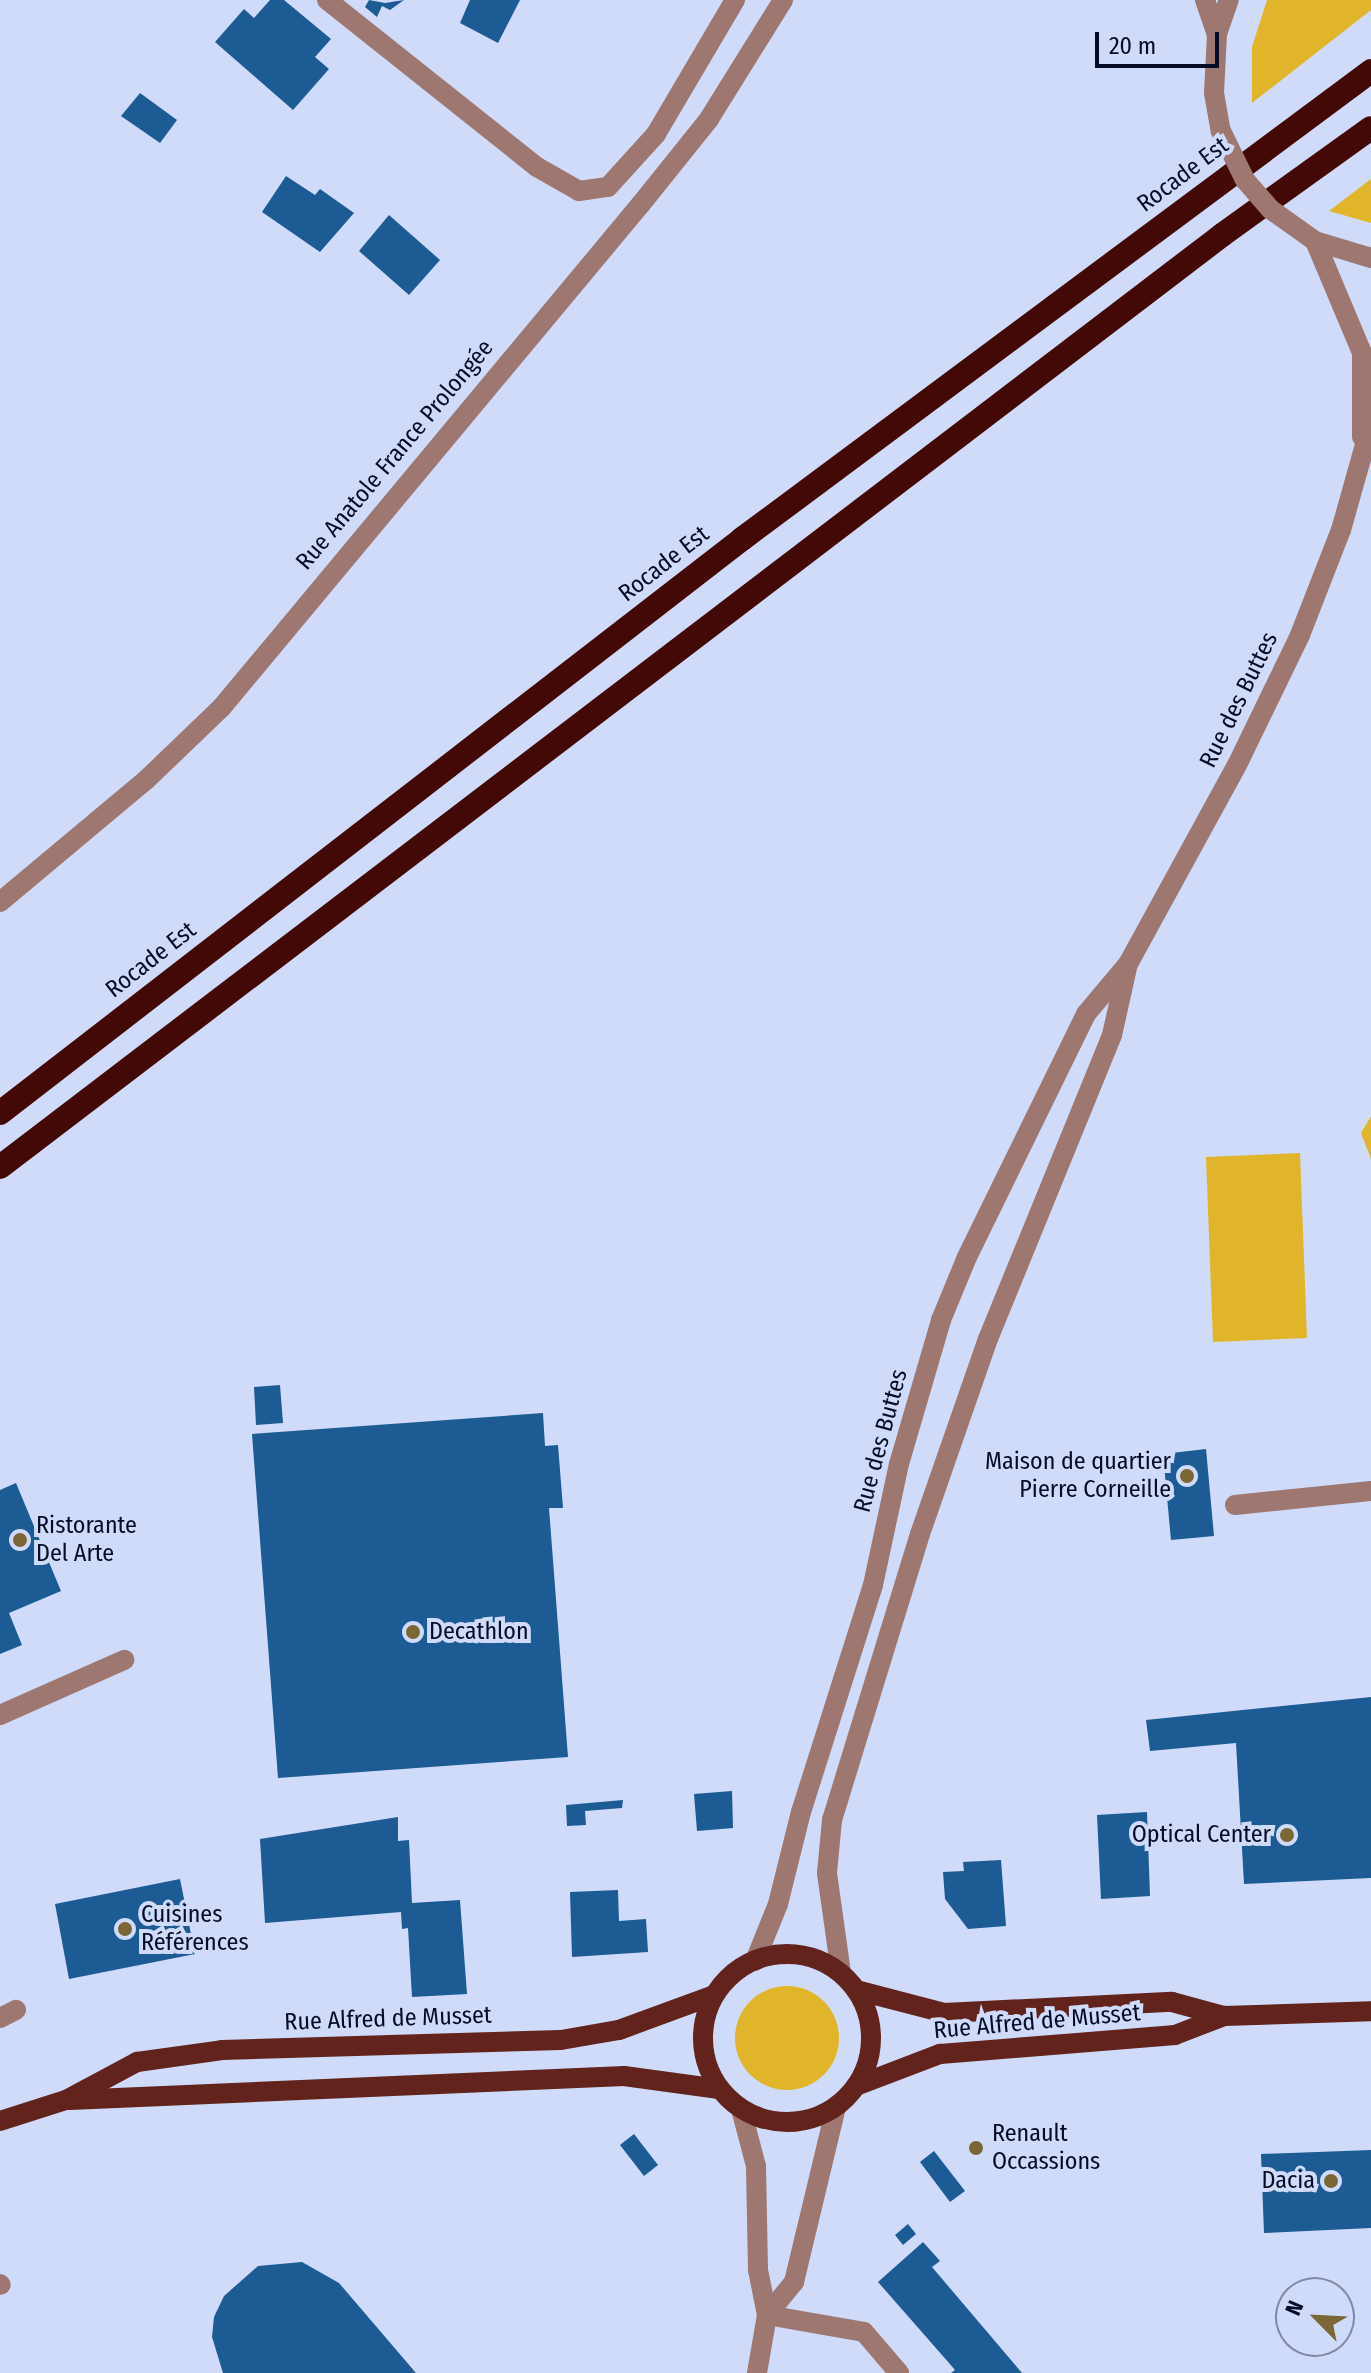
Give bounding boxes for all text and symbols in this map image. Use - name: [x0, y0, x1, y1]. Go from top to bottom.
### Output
- scale bar: [1099, 16, 1223, 66]
- text: 20 m: [1109, 32, 1156, 60]
- street label: Rocade Est: [1132, 131, 1234, 219]
- street label: Rue Anatole France Prolongée: [290, 334, 500, 576]
- street label: Rocade Est: [613, 520, 715, 608]
- street label: Rue des Buttes: [1194, 628, 1284, 772]
- street label: Rocade Est: [100, 916, 202, 1004]
- street label: Rue des Buttes: [848, 1366, 914, 1516]
- place label: Maison de quartier Pierre Corneille: [985, 1448, 1171, 1504]
- marker: Maison de quartier Pierre Corneille: [1178, 1467, 1196, 1485]
- place label: Ristorante Del Arte: [36, 1512, 137, 1568]
- marker: Ristorante Del Arte: [11, 1531, 29, 1549]
- place label: Decathlon: [429, 1618, 529, 1646]
- marker: Decathlon: [404, 1623, 422, 1641]
- place label: Optical Center: [1132, 1821, 1271, 1849]
- marker: Optical Center: [1278, 1826, 1296, 1844]
- place label: Cuisines Références: [141, 1901, 249, 1957]
- marker: Cuisines Références: [116, 1920, 134, 1938]
- street label: Rue Alfred de Musset: [932, 1999, 1142, 2045]
- street label: Rue Alfred de Musset: [284, 2001, 492, 2037]
- place label: Renault Occassions: [992, 2120, 1100, 2176]
- marker: Renault Occassions: [967, 2139, 985, 2157]
- place label: Dacia: [1261, 2167, 1315, 2195]
- marker: Dacia: [1322, 2172, 1340, 2190]
- north arrow: [1275, 2277, 1355, 2357]
- text: N: [1279, 2296, 1309, 2319]

